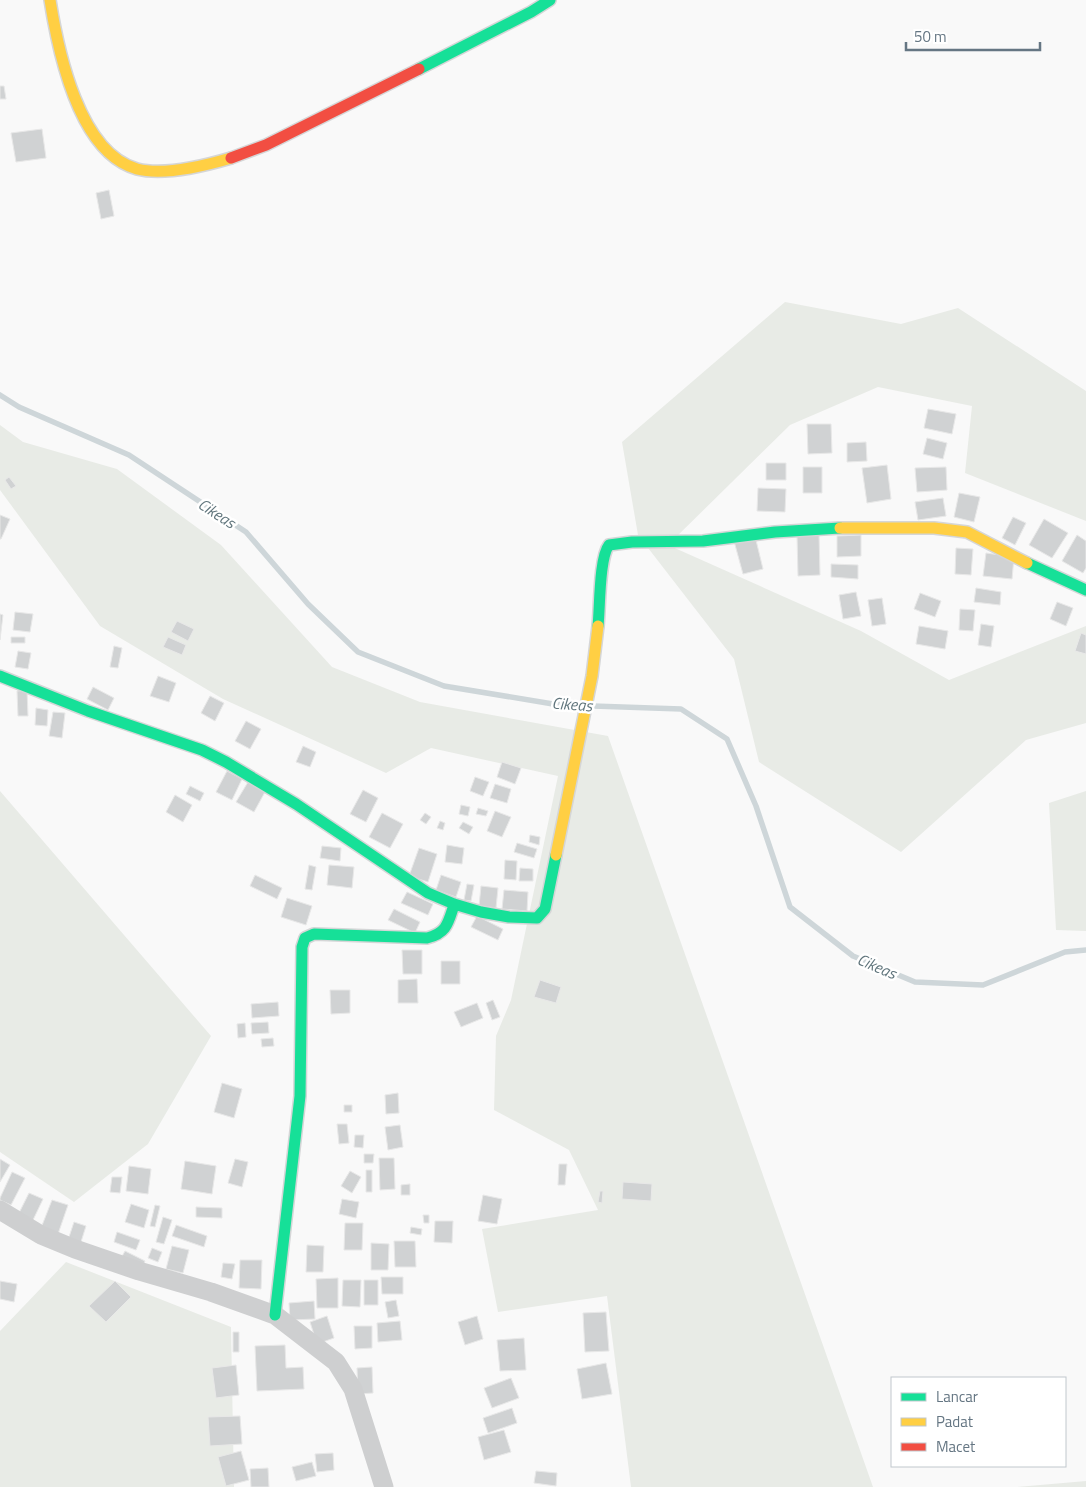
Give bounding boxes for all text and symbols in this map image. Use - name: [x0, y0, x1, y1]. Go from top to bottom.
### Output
- scale bar: [906, 20, 1040, 52]
- text: 50 m: [914, 25, 947, 48]
- water label: Cikeas: [193, 492, 241, 535]
- water label: Cikeas: [551, 691, 594, 717]
- water label: Cikeas: [854, 947, 901, 985]
- legend: [891, 1377, 1066, 1467]
- text: Lancar: [936, 1385, 978, 1408]
- text: Padat: [936, 1410, 974, 1433]
- text: Macet: [936, 1435, 976, 1458]

